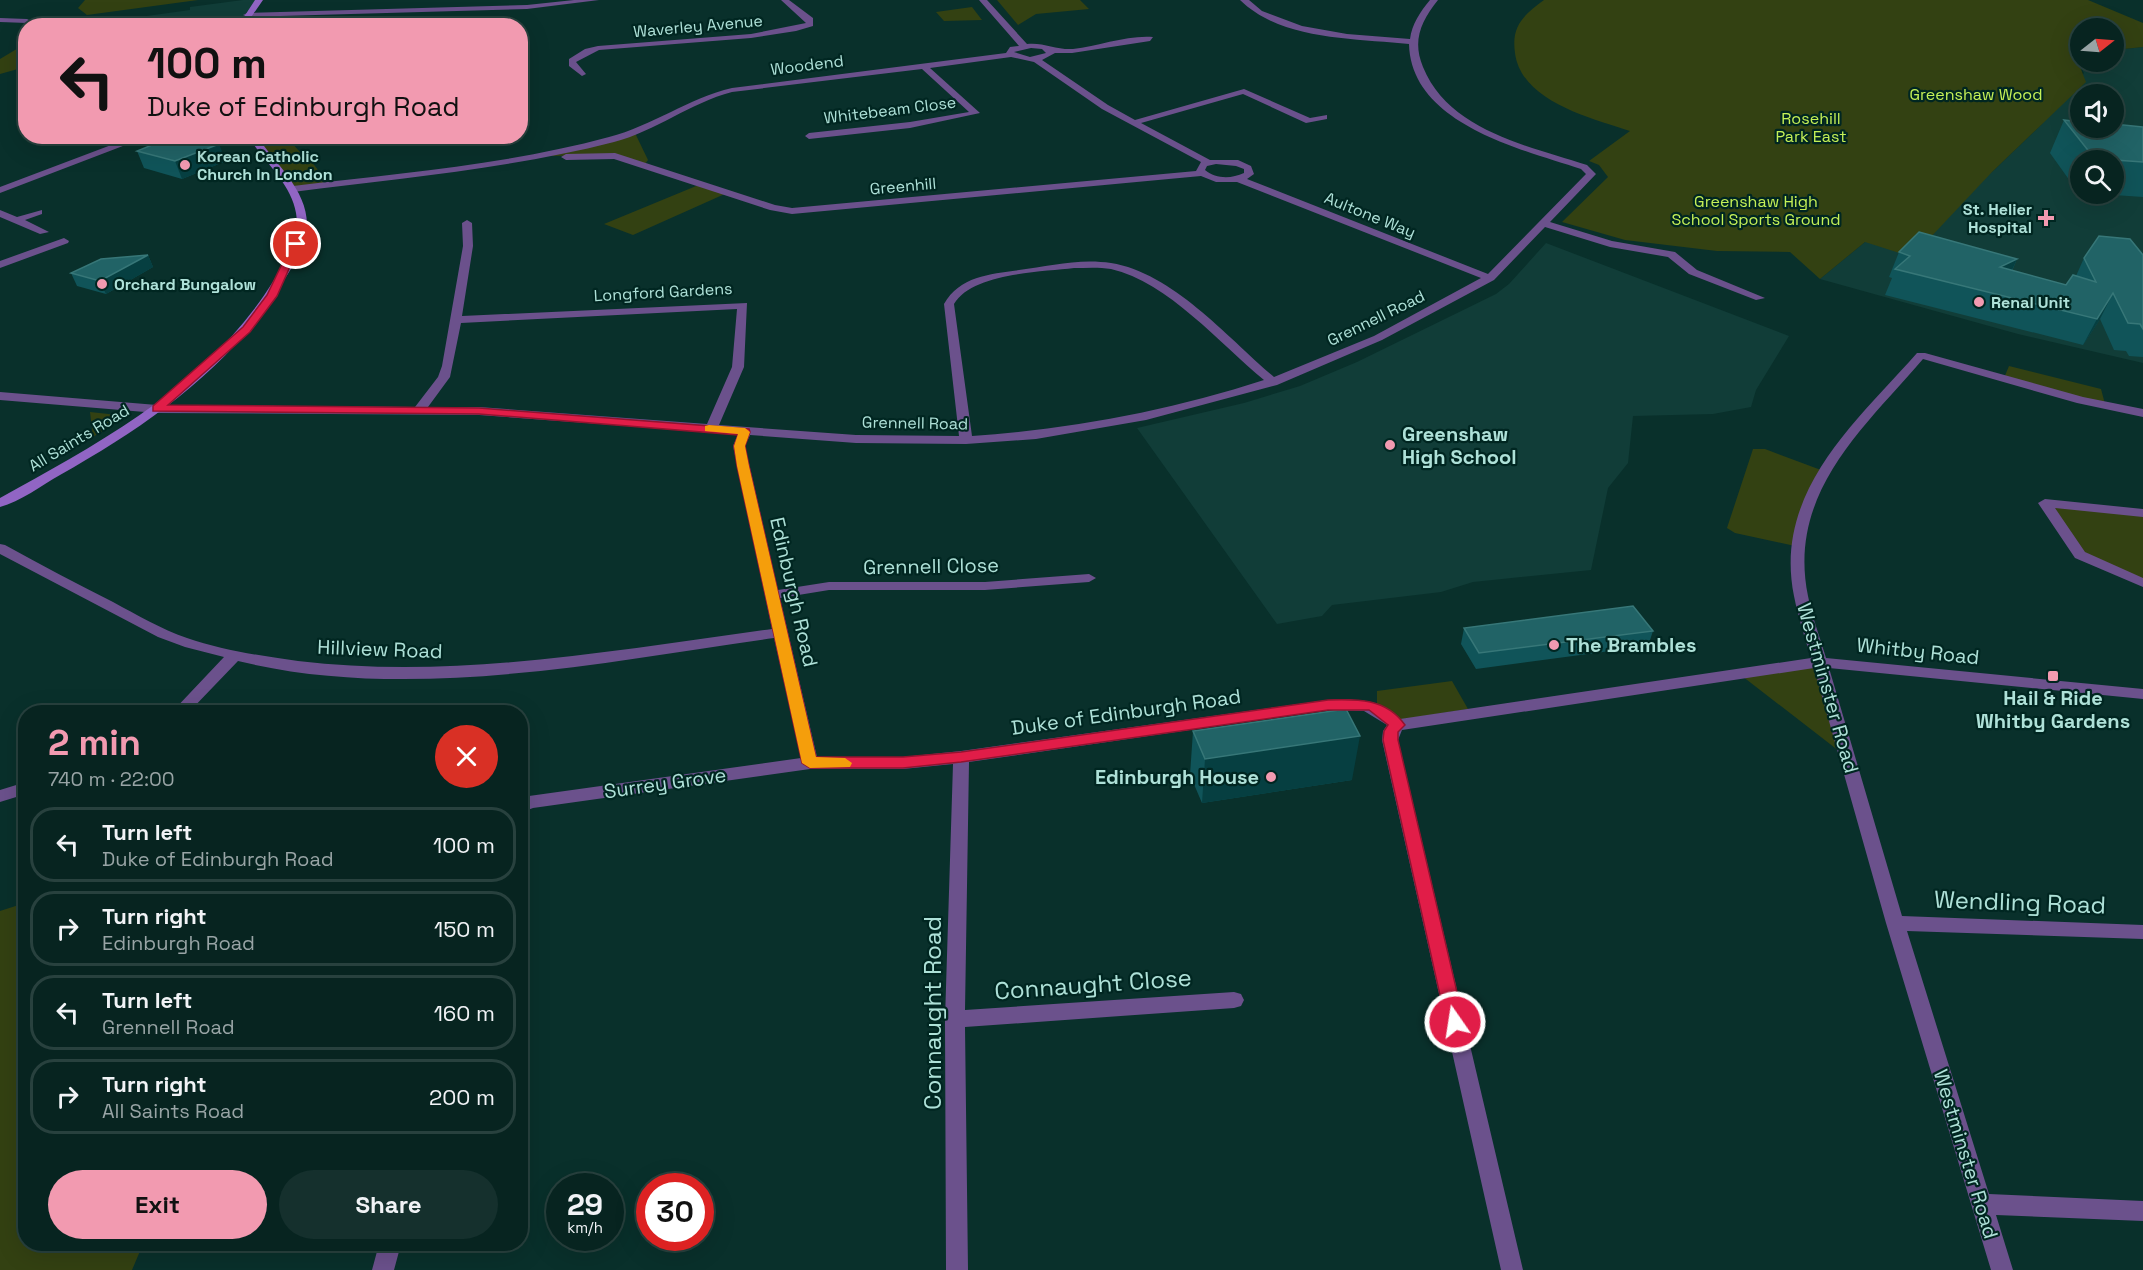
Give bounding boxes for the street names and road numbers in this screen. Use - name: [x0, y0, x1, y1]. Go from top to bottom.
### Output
- street label: Waverley Avenue: [632, 10, 764, 42]
- street label: Woodend: [769, 50, 845, 80]
- street label: Whitebeam Close: [823, 91, 957, 129]
- street label: Greenhill: [869, 173, 937, 199]
- street label: Aultone Way: [1321, 187, 1419, 243]
- street label: Longford Gardens: [593, 278, 733, 306]
- street label: Grennell Road: [1324, 285, 1428, 351]
- street label: All Saints Road: [25, 400, 133, 476]
- street label: Grennell Road: [862, 412, 968, 434]
- street label: Edinburgh Road: [764, 515, 824, 669]
- street label: Grennell Close: [863, 552, 999, 580]
- street label: Westminster Road: [1791, 600, 1865, 776]
- street label: Whitby Road: [1855, 632, 1981, 670]
- street label: Hillview Road: [317, 634, 443, 664]
- street label: Duke of Edinburgh Road: [1010, 683, 1242, 741]
- street label: Surrey Grove: [602, 762, 728, 804]
- street label: Wendling Road: [1934, 884, 2106, 920]
- street label: Connaught Road: [917, 916, 948, 1110]
- street label: Connaught Close: [993, 962, 1193, 1006]
- street label: Westminster Road: [1928, 1066, 2004, 1242]

